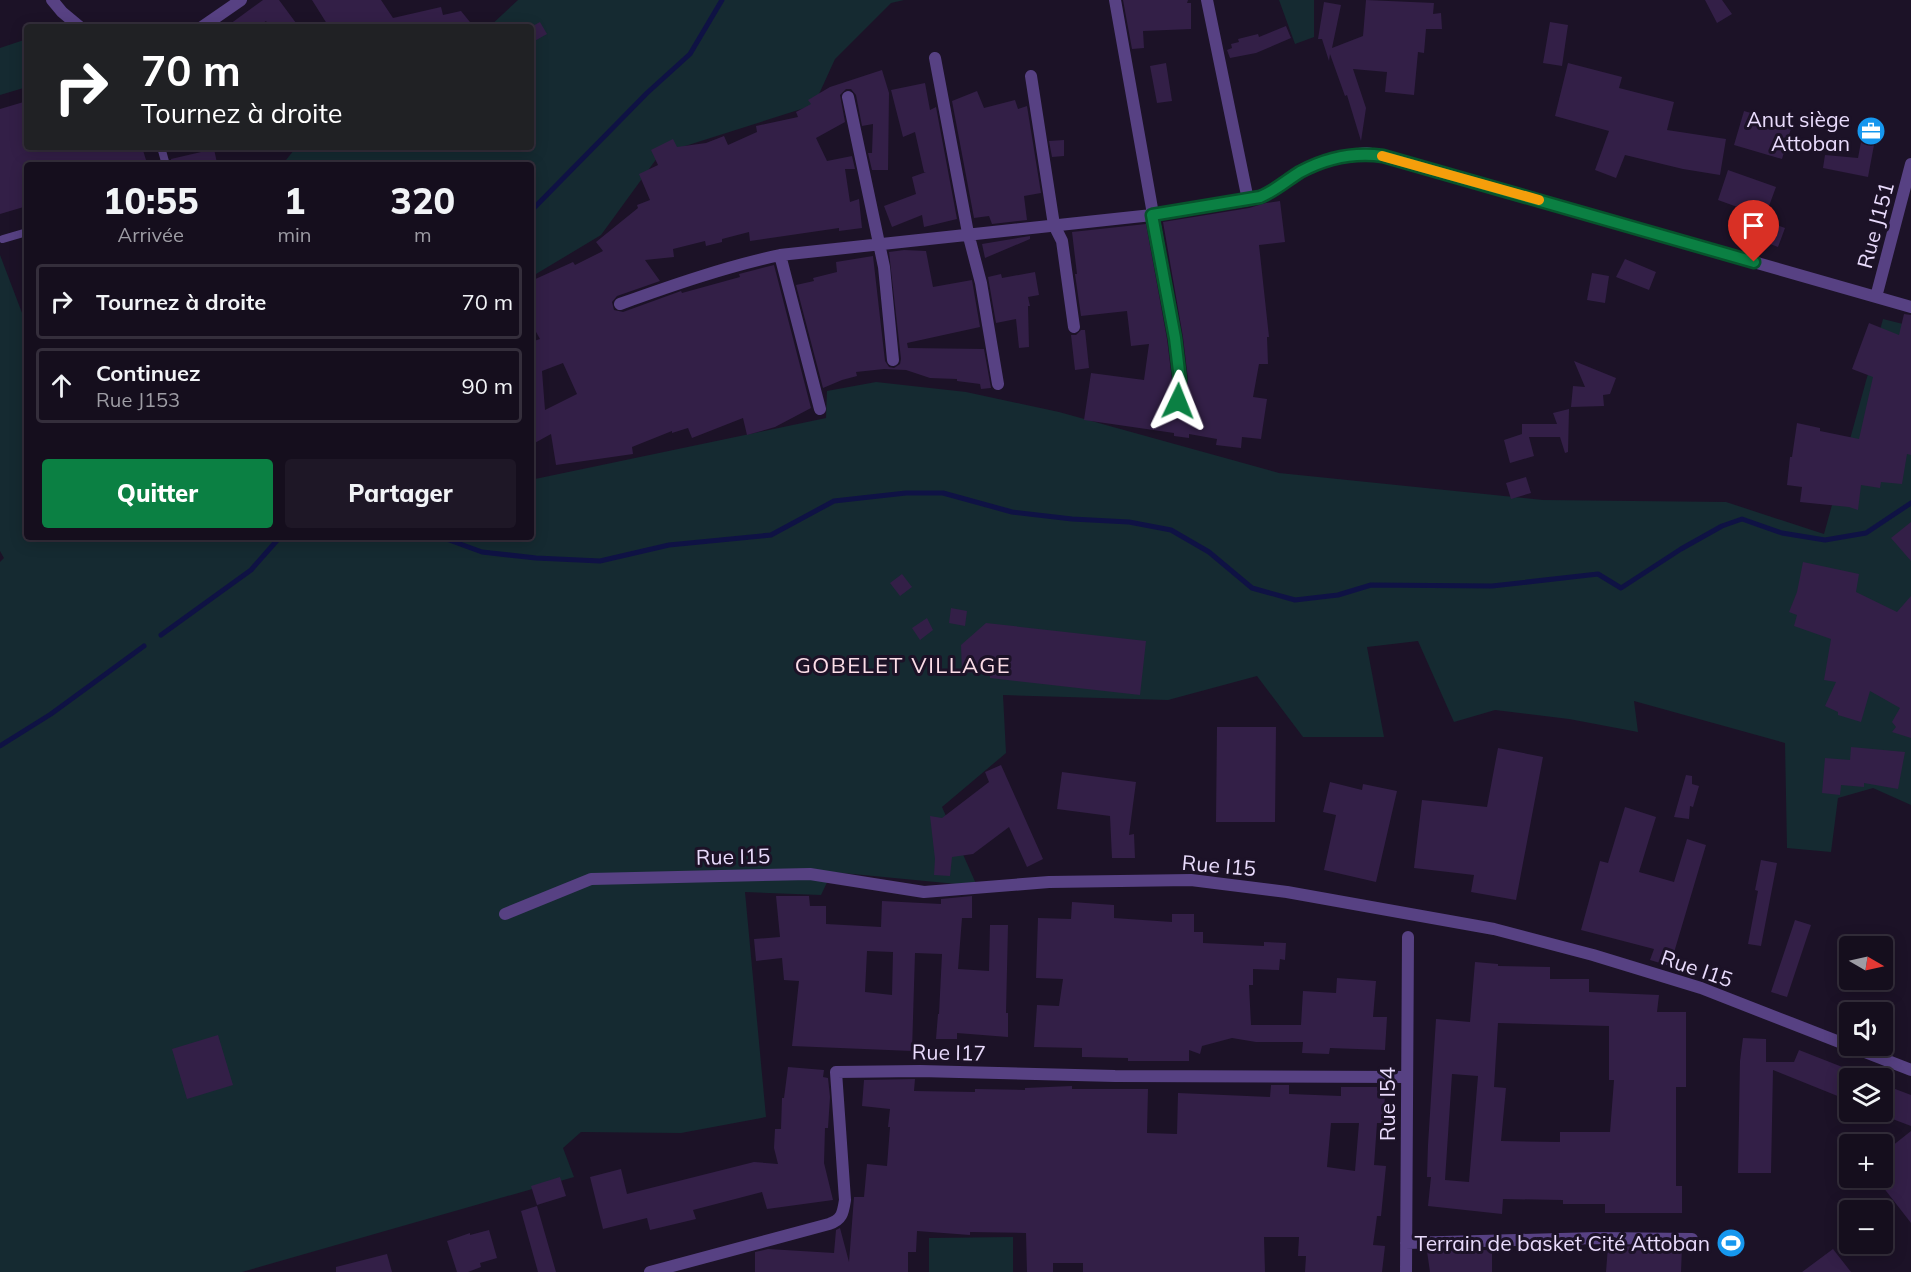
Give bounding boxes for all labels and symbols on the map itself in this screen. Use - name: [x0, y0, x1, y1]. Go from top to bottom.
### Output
- place label: Anut siège Attoban: [1746, 106, 1850, 156]
- office icon: Anut siège Attoban: [1855, 115, 1887, 147]
- street label: Rue J151: [1851, 179, 1899, 271]
- pin: [1728, 200, 1779, 262]
- position arrow: [1146, 369, 1210, 433]
- district label: GOBELET VILLAGE: [795, 651, 1011, 679]
- street label: Rue I15: [696, 842, 770, 870]
- street label: Rue I15: [1181, 849, 1257, 881]
- north arrow: [1839, 936, 1893, 990]
- street label: Rue I15: [1658, 944, 1736, 992]
- street label: Rue I17: [912, 1038, 986, 1066]
- street label: Rue I54: [1374, 1067, 1400, 1141]
- sports icon: Terrain de basket Cité Attoban: [1715, 1227, 1747, 1259]
- place label: Terrain de basket Cité Attoban: [1415, 1230, 1710, 1256]

